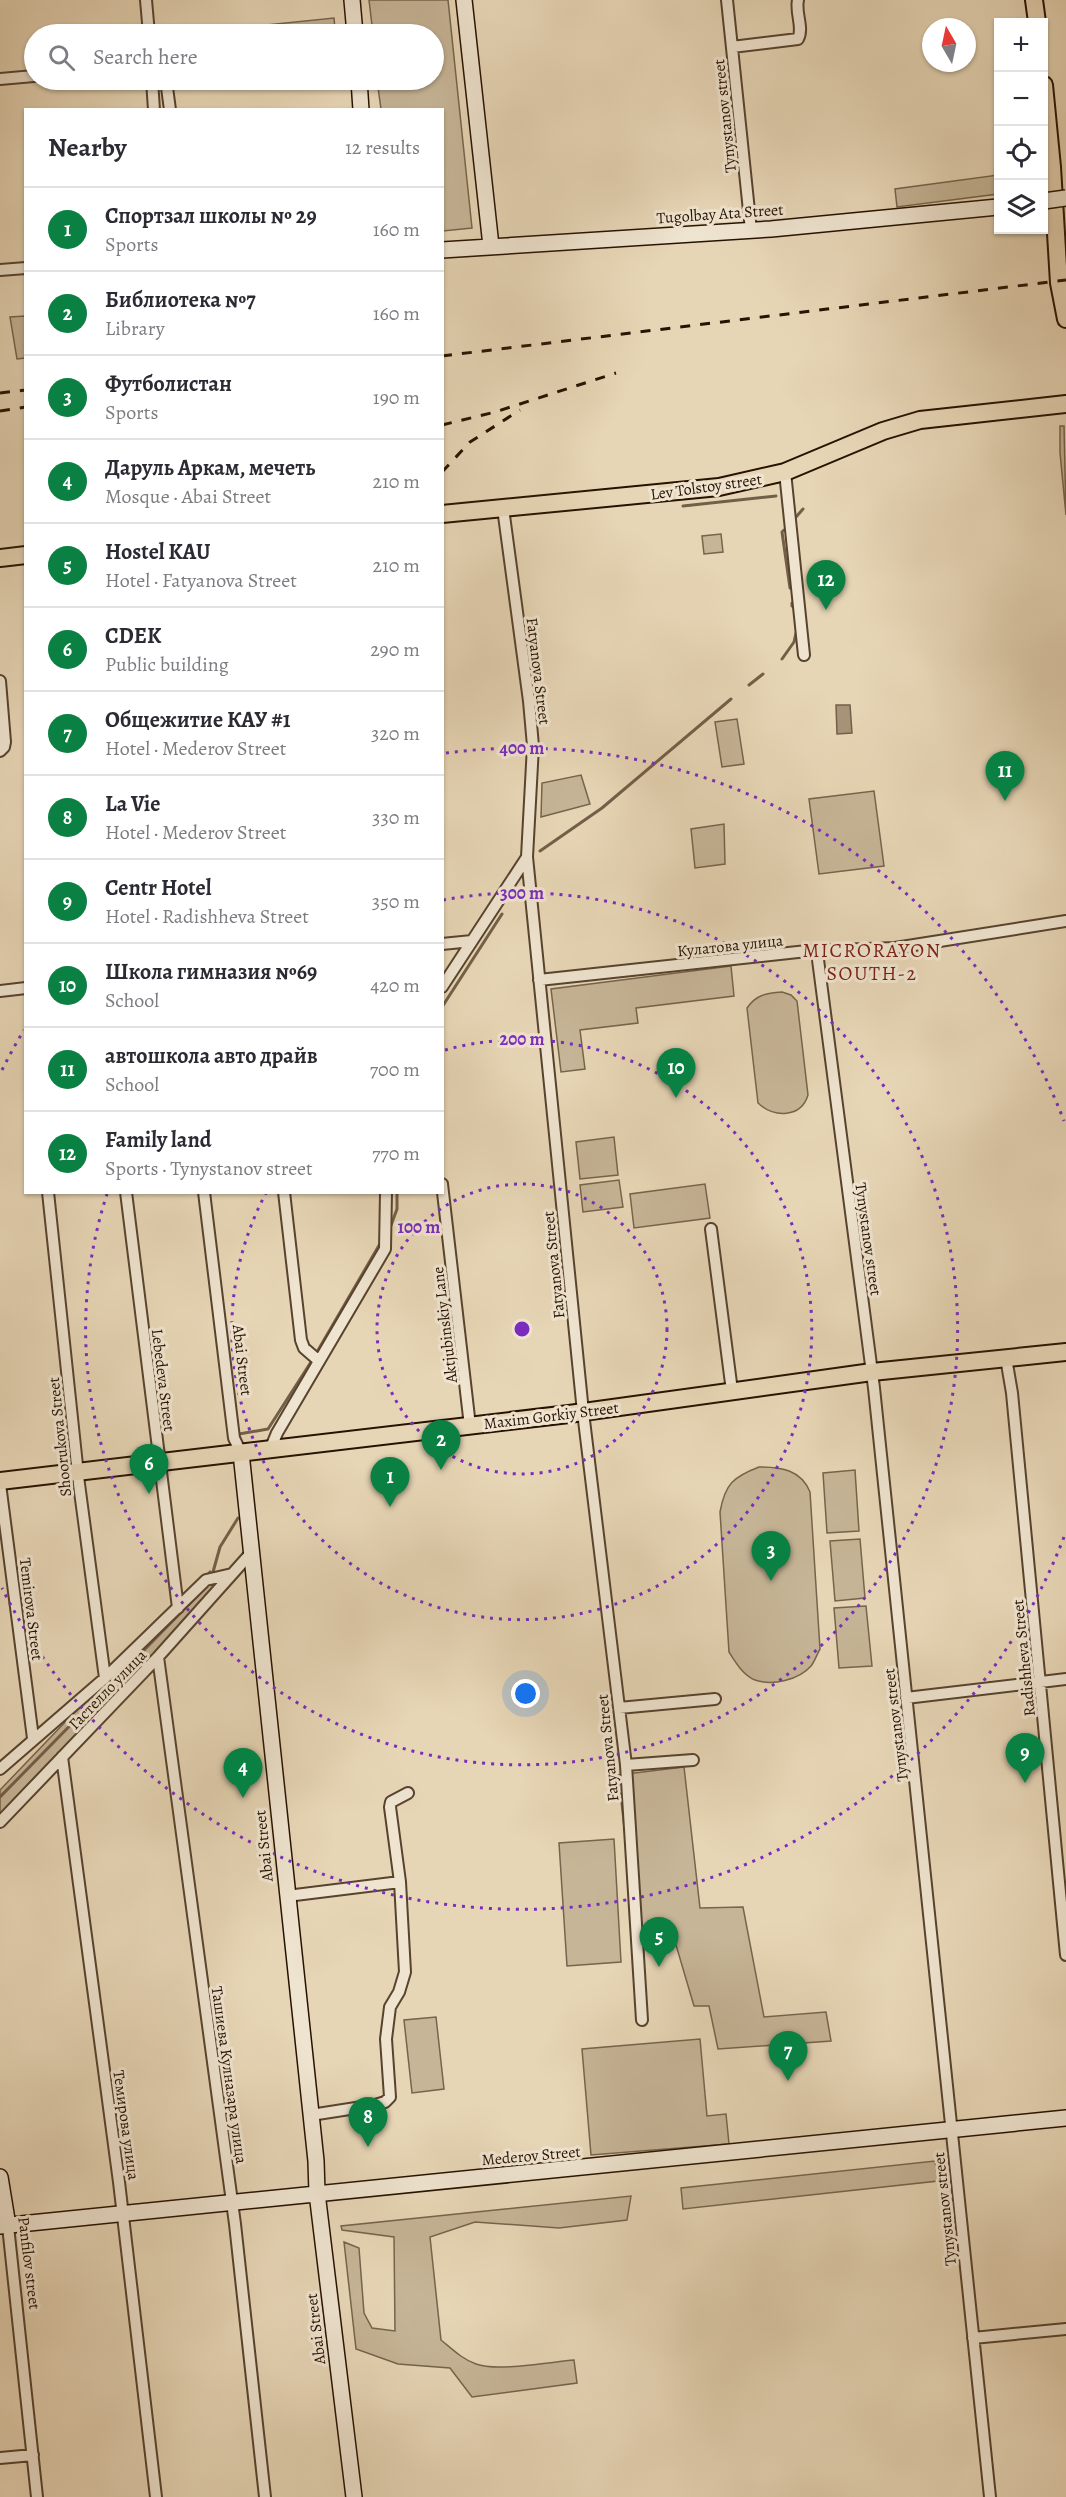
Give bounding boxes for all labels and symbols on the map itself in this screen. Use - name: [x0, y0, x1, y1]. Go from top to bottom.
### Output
- north arrow: [922, 18, 976, 72]
- street label: Tynystanov street: [708, 58, 742, 174]
- street label: Tugolbay Ata Street: [656, 199, 784, 229]
- street label: Lev Tolstoy street: [649, 468, 763, 506]
- pin: 12: [806, 560, 846, 610]
- street label: Fatyanova Street: [521, 616, 555, 726]
- text: 400 m: [500, 736, 544, 760]
- pin: 11: [986, 752, 1024, 801]
- text: 300 m: [500, 881, 544, 905]
- street label: Кулатова улица: [676, 929, 785, 963]
- district label: MICRORAYON SOUTH-2: [802, 937, 942, 987]
- text: 200 m: [499, 1027, 545, 1051]
- pin: 10: [656, 1048, 696, 1098]
- street label: Tynystanov street: [849, 1181, 887, 1297]
- street label: Fatyanova Street: [537, 1210, 571, 1320]
- text: 100 m: [398, 1215, 440, 1239]
- street label: Aktjubinskiy Lane: [427, 1265, 463, 1385]
- centre of rings: [512, 1319, 532, 1339]
- street label: Abai Street: [227, 1322, 257, 1397]
- street label: Lebedeva Street: [146, 1328, 180, 1433]
- street label: Shoorukova Street: [43, 1376, 77, 1498]
- street label: Maxim Gorkiy Street: [482, 1397, 620, 1435]
- pin: 2: [422, 1420, 460, 1470]
- pin: 6: [130, 1444, 168, 1494]
- pin: 1: [370, 1458, 410, 1507]
- pin: 3: [752, 1532, 790, 1581]
- street label: Temirova Street: [14, 1557, 48, 1662]
- street label: Radishheva Street: [1007, 1598, 1041, 1717]
- street label: Гастелло улица: [64, 1644, 152, 1735]
- street label: Tynystanov street: [878, 1667, 914, 1783]
- your location: [511, 1679, 540, 1708]
- street label: Fatyanova Street: [591, 1693, 625, 1803]
- pin: 9: [1006, 1734, 1044, 1783]
- pin: 4: [224, 1748, 262, 1798]
- street label: Abai Street: [249, 1809, 279, 1884]
- pin: 5: [640, 1918, 678, 1967]
- street label: Ташиева Кулназара улица: [206, 1985, 252, 2166]
- pin: 7: [768, 2032, 808, 2081]
- street label: Темирова улица: [107, 2069, 145, 2182]
- pin: 8: [348, 2098, 388, 2147]
- street label: Mederov Street: [481, 2141, 582, 2171]
- street label: Tynystanov street: [928, 2151, 962, 2267]
- street label: Panfilov street: [12, 2215, 46, 2311]
- street label: Abai Street: [301, 2292, 331, 2367]

